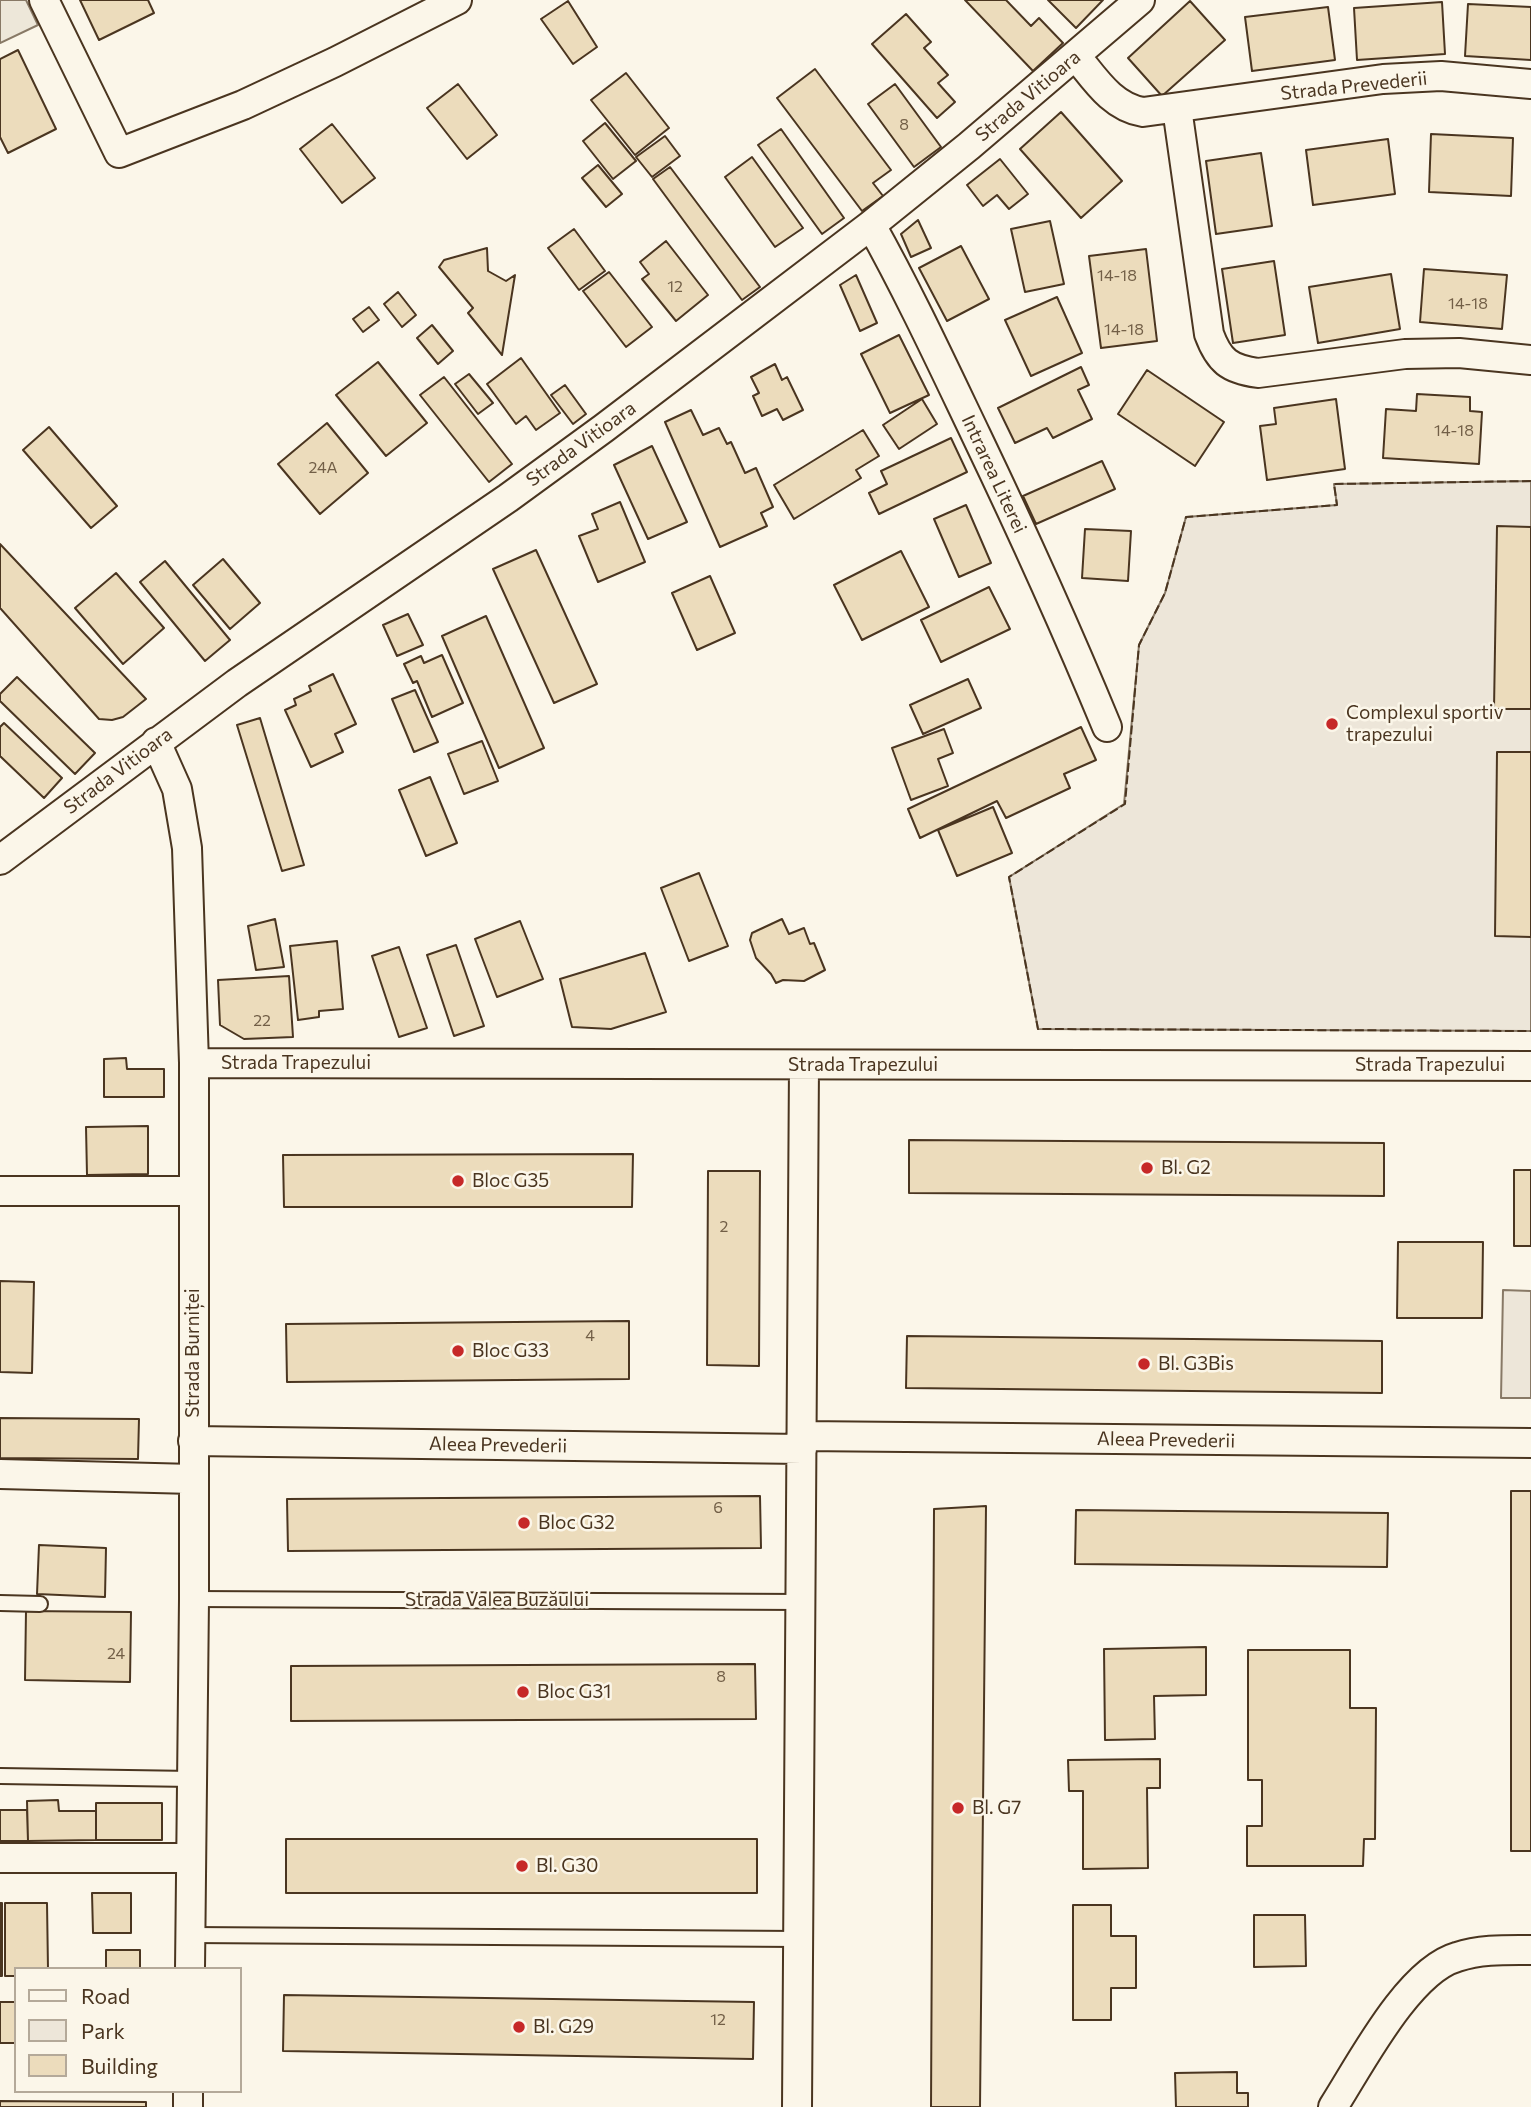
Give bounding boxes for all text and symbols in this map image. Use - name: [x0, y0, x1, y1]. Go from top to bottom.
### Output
- street label: Strada Vitioara: [971, 46, 1085, 146]
- street label: Strada Prevederii: [1280, 67, 1428, 105]
- house number: 8: [899, 115, 909, 135]
- house number: 14-18: [1097, 266, 1137, 286]
- house number: 12: [667, 277, 683, 297]
- house number: 14-18: [1448, 294, 1488, 314]
- house number: 14-18: [1104, 320, 1144, 340]
- street label: Strada Vitioara: [522, 397, 640, 491]
- street label: Intrarea Literei: [957, 411, 1031, 537]
- house number: 14-18: [1434, 421, 1474, 441]
- house number: 24A: [308, 458, 338, 478]
- place label: Complexul sportiv trapezului: [1346, 702, 1503, 746]
- marker: Complexul sportiv trapezului: [1324, 716, 1340, 732]
- street label: Strada Vitioara: [59, 723, 177, 819]
- house number: 22: [253, 1011, 271, 1031]
- street label: Strada Trapezului: [221, 1052, 371, 1074]
- street label: Strada Trapezului: [788, 1054, 938, 1076]
- street label: Strada Trapezului: [1355, 1054, 1505, 1076]
- place label: Bl. G2: [1161, 1157, 1211, 1179]
- marker: Bl. G2: [1139, 1160, 1155, 1176]
- place label: Bloc G35: [472, 1170, 549, 1192]
- marker: Bloc G35: [450, 1173, 466, 1189]
- house number: 2: [720, 1217, 728, 1237]
- street label: Strada Burniței: [182, 1288, 204, 1418]
- house number: 4: [585, 1326, 595, 1346]
- place label: Bloc G33: [472, 1340, 549, 1362]
- marker: Bloc G33: [450, 1343, 466, 1359]
- place label: Bl. G3Bis: [1158, 1353, 1234, 1375]
- marker: Bl. G3Bis: [1136, 1356, 1152, 1372]
- street label: Aleea Prevederii: [1097, 1427, 1235, 1453]
- street label: Aleea Prevederii: [429, 1432, 567, 1458]
- house number: 6: [713, 1498, 723, 1518]
- place label: Bloc G32: [538, 1512, 615, 1534]
- marker: Bloc G32: [516, 1515, 532, 1531]
- street label: Strada Valea Buzăului: [405, 1589, 589, 1611]
- house number: 24: [107, 1644, 125, 1664]
- house number: 8: [716, 1667, 726, 1687]
- place label: Bloc G31: [537, 1681, 611, 1703]
- marker: Bloc G31: [515, 1684, 531, 1700]
- place label: Bl. G7: [972, 1797, 1021, 1819]
- marker: Bl. G7: [950, 1800, 966, 1816]
- place label: Bl. G30: [536, 1855, 598, 1877]
- marker: Bl. G30: [514, 1858, 530, 1874]
- legend: [14, 1967, 242, 2093]
- text: Road: [81, 1983, 130, 2008]
- house number: 12: [710, 2010, 726, 2030]
- place label: Bl. G29: [533, 2016, 594, 2038]
- text: Park: [81, 2018, 125, 2043]
- marker: Bl. G29: [511, 2019, 527, 2035]
- text: Building: [81, 2053, 158, 2078]

